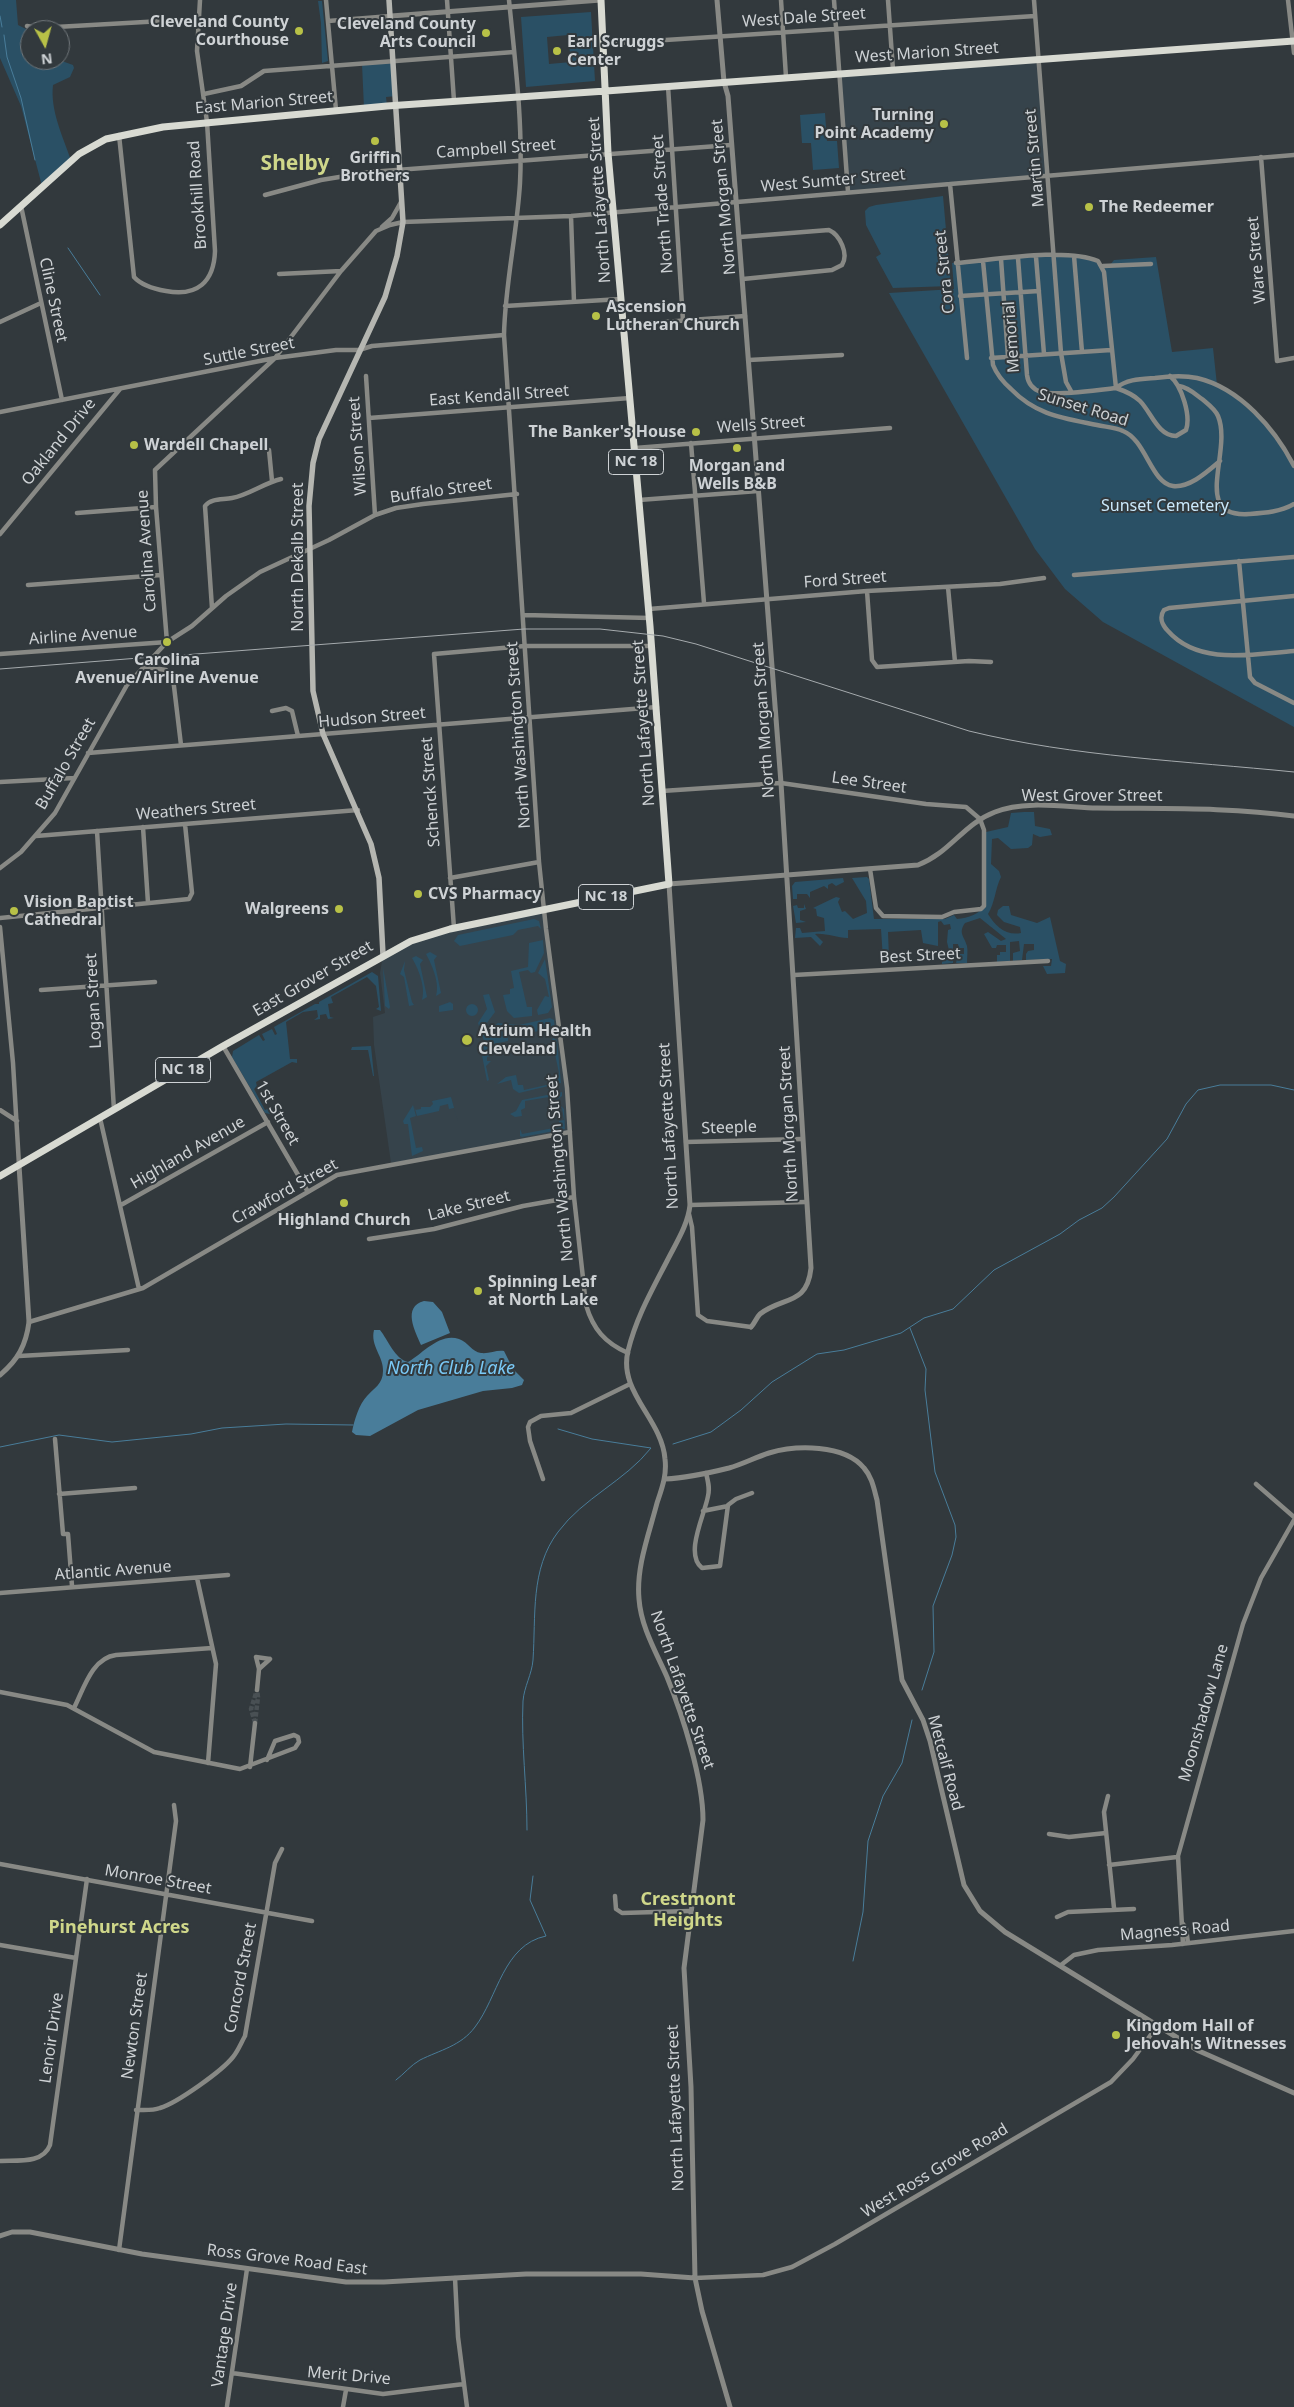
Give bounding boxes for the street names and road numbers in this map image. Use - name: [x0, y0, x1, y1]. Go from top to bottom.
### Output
- street label: West Dale Street: [742, 4, 866, 32]
- street label: West Marion Street: [855, 38, 999, 68]
- street label: East Marion Street: [194, 87, 334, 119]
- street label: Martin Street: [1021, 108, 1049, 208]
- street label: North Lafayette Street: [585, 116, 615, 284]
- street label: North Morgan Street: [708, 118, 740, 276]
- street label: North Trade Street: [649, 134, 677, 274]
- street label: Campbell Street: [436, 135, 556, 163]
- street label: Brookhill Road: [185, 140, 211, 250]
- street label: West Sumter Street: [760, 165, 906, 197]
- street label: Ware Street: [1244, 215, 1270, 305]
- street label: Cora Street: [931, 229, 959, 315]
- street label: Cline Street: [35, 256, 71, 344]
- street label: Memorial: [1000, 300, 1024, 374]
- street label: Suttle Street: [202, 334, 296, 370]
- street label: East Kendall Street: [428, 382, 570, 410]
- street label: Sunset Road: [1035, 385, 1131, 431]
- street label: Oakland Drive: [18, 395, 100, 489]
- street label: Wilson Street: [345, 396, 371, 496]
- street label: Wells Street: [716, 412, 806, 438]
- road number: NC 18: [608, 450, 664, 474]
- street label: Buffalo Street: [389, 474, 493, 508]
- street label: North Dekalb Street: [288, 482, 308, 632]
- street label: Carolina Avenue: [133, 489, 161, 613]
- street label: Ford Street: [803, 568, 887, 592]
- street label: Airline Avenue: [28, 623, 138, 649]
- street label: North Lafayette Street: [629, 639, 659, 807]
- street label: North Washington Street: [503, 641, 535, 829]
- street label: North Morgan Street: [749, 641, 779, 799]
- street label: Hudson Street: [318, 704, 426, 732]
- street label: Buffalo Street: [32, 715, 100, 813]
- street label: Schenck Street: [418, 736, 444, 848]
- street label: Lee Street: [830, 768, 908, 798]
- street label: West Grover Street: [1021, 786, 1163, 806]
- street label: Weathers Street: [135, 795, 257, 825]
- road number: NC 18: [578, 884, 634, 910]
- street label: East Grover Street: [250, 937, 376, 1021]
- street label: Best Street: [879, 944, 961, 968]
- street label: Logan Street: [82, 953, 106, 1049]
- street label: North Lafayette Street: [655, 1042, 683, 1210]
- street label: North Morgan Street: [775, 1045, 803, 1203]
- road number: NC 18: [156, 1058, 210, 1082]
- street label: North Washington Street: [542, 1074, 578, 1262]
- street label: 1st Street: [251, 1077, 303, 1149]
- street label: Highland Avenue: [127, 1112, 249, 1194]
- street label: Steeple: [701, 1117, 757, 1139]
- street label: Crawford Street: [229, 1155, 341, 1229]
- street label: Lake Street: [426, 1187, 512, 1225]
- street label: Atlantic Avenue: [54, 1557, 172, 1585]
- street label: North Lafayette Street: [646, 1608, 718, 1772]
- street label: Moonshadow Lane: [1175, 1642, 1233, 1784]
- street label: Metcalf Road: [923, 1713, 967, 1813]
- street label: Monroe Street: [103, 1861, 213, 1899]
- street label: Magness Road: [1119, 1917, 1231, 1945]
- street label: Concord Street: [221, 1921, 261, 2035]
- street label: Newton Street: [118, 1971, 152, 2081]
- street label: Lenoir Drive: [36, 1991, 68, 2085]
- street label: North Lafayette Street: [663, 2024, 689, 2192]
- street label: West Ross Grove Road: [858, 2120, 1012, 2222]
- street label: Ross Grove Road East: [206, 2241, 368, 2279]
- street label: Vantage Drive: [208, 2281, 242, 2389]
- street label: Merit Drive: [306, 2363, 392, 2389]

